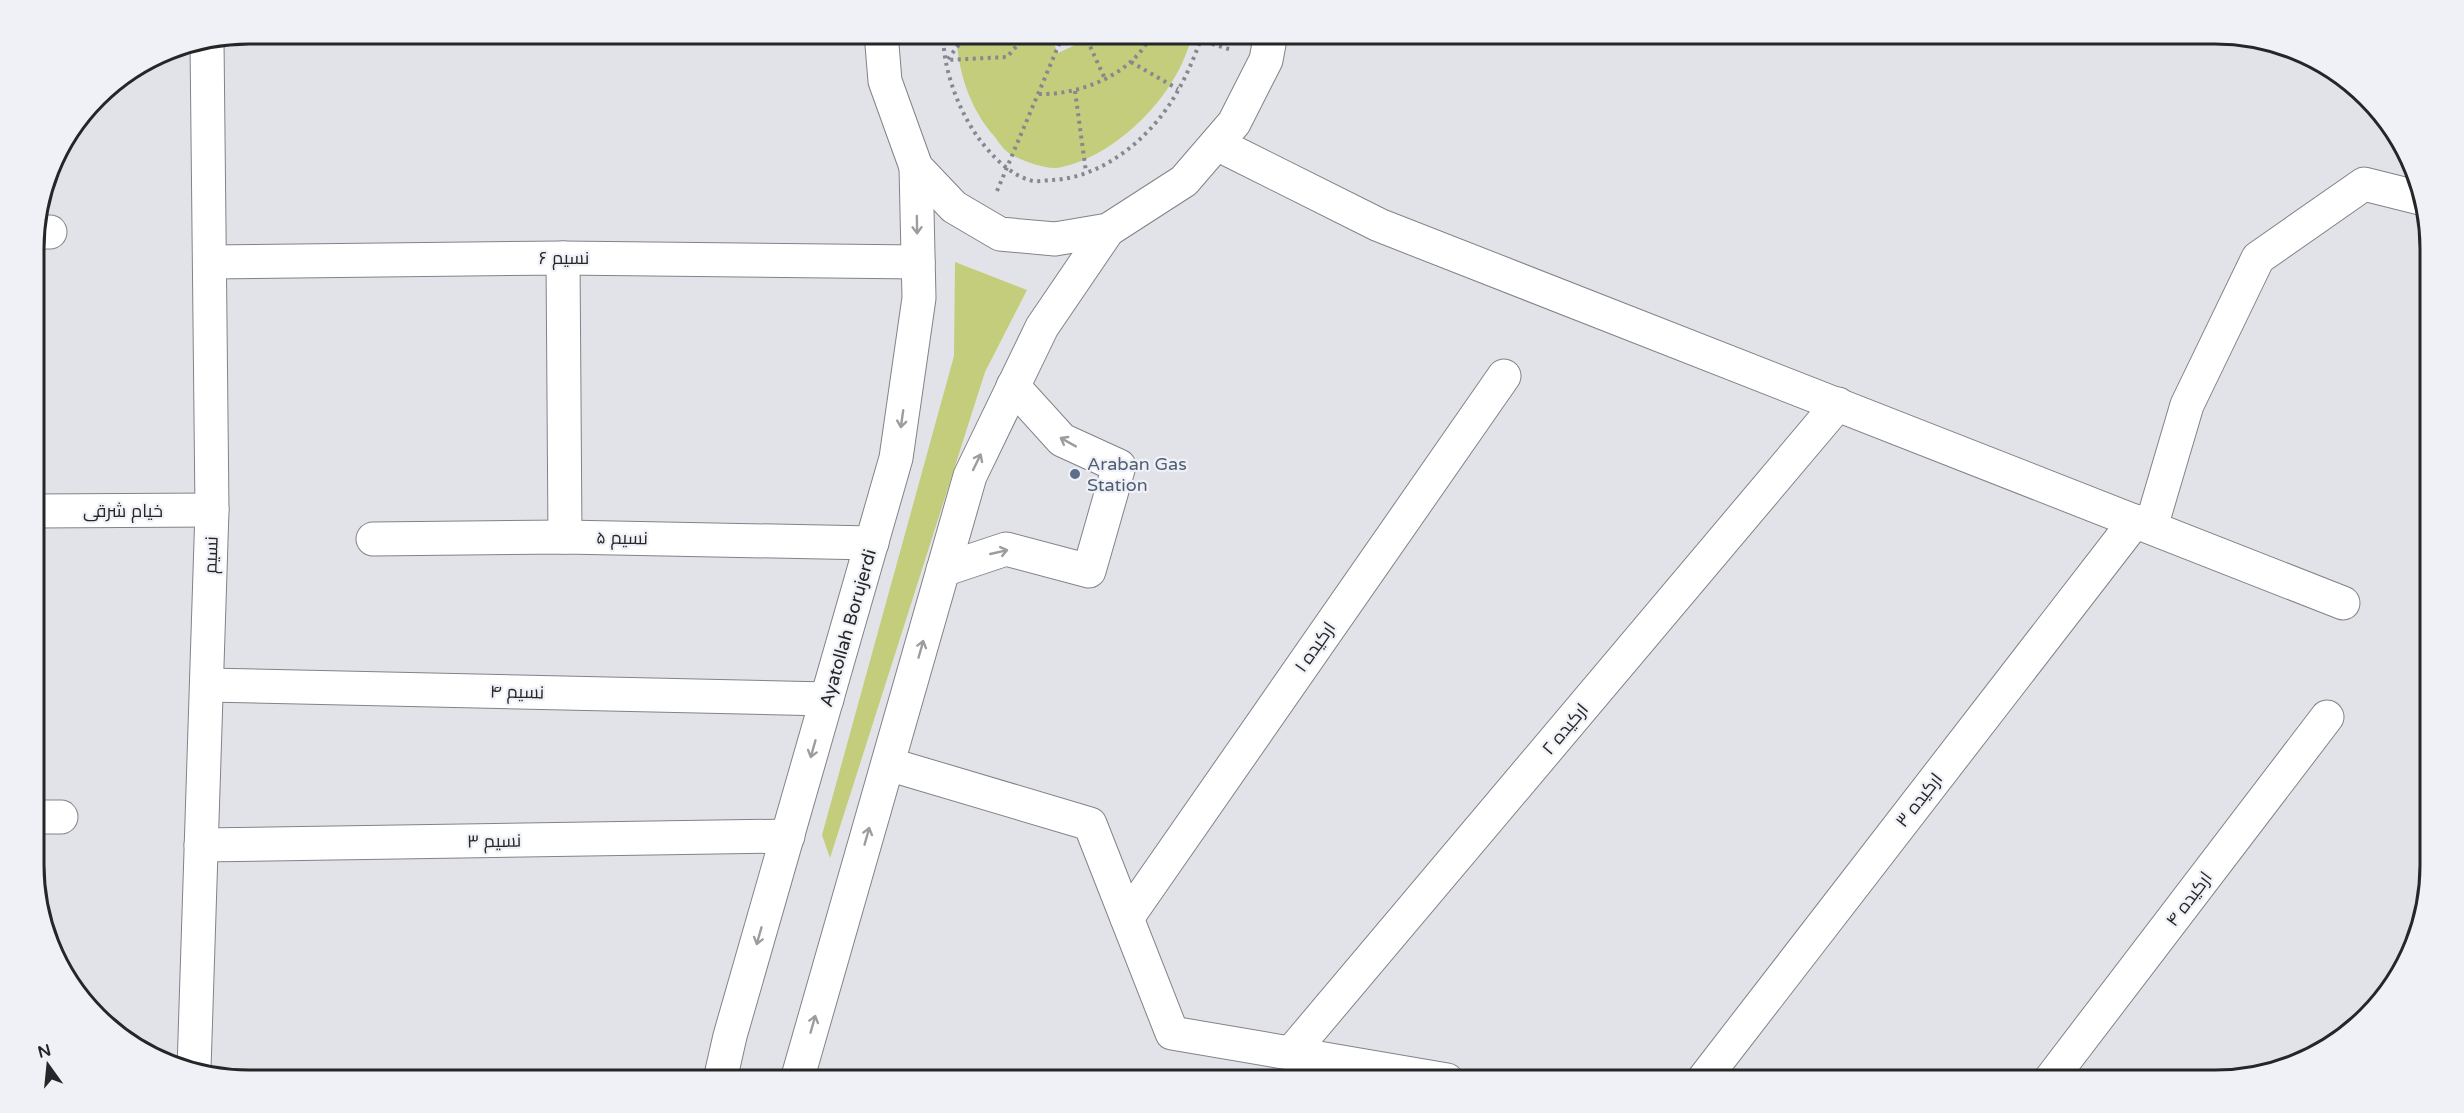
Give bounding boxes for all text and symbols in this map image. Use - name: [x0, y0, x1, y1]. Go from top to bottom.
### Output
- one-way arrow: [911, 215, 923, 235]
- street label: نسیم ۶: [539, 247, 589, 270]
- one-way arrow: [896, 409, 907, 428]
- one-way arrow: [1060, 436, 1078, 447]
- place label: Araban Gas Station: [1087, 453, 1187, 496]
- one-way arrow: [971, 454, 983, 472]
- marker: Araban Gas Station: [1068, 467, 1082, 481]
- street label: خیام شرقی: [83, 500, 163, 523]
- street label: نسیم ۵: [596, 527, 648, 550]
- street label: نسیم: [199, 536, 224, 574]
- one-way arrow: [989, 546, 1008, 558]
- street label: Ayatollah Borujerdi: [815, 547, 881, 709]
- street label: ارکیده ۱: [1290, 618, 1340, 676]
- one-way arrow: [916, 640, 927, 659]
- street label: نسیم ۴: [490, 681, 544, 704]
- street label: ارکیده ۲: [1537, 699, 1593, 759]
- one-way arrow: [807, 739, 818, 758]
- street label: ارکیده ۳: [1891, 768, 1947, 832]
- one-way arrow: [862, 827, 873, 846]
- street label: نسیم ۳: [467, 830, 521, 853]
- street label: ارکیده ۴: [2161, 867, 2217, 931]
- one-way arrow: [753, 926, 764, 945]
- one-way arrow: [808, 1015, 819, 1034]
- north arrow: [18, 1035, 78, 1095]
- text: N: [36, 1040, 53, 1063]

